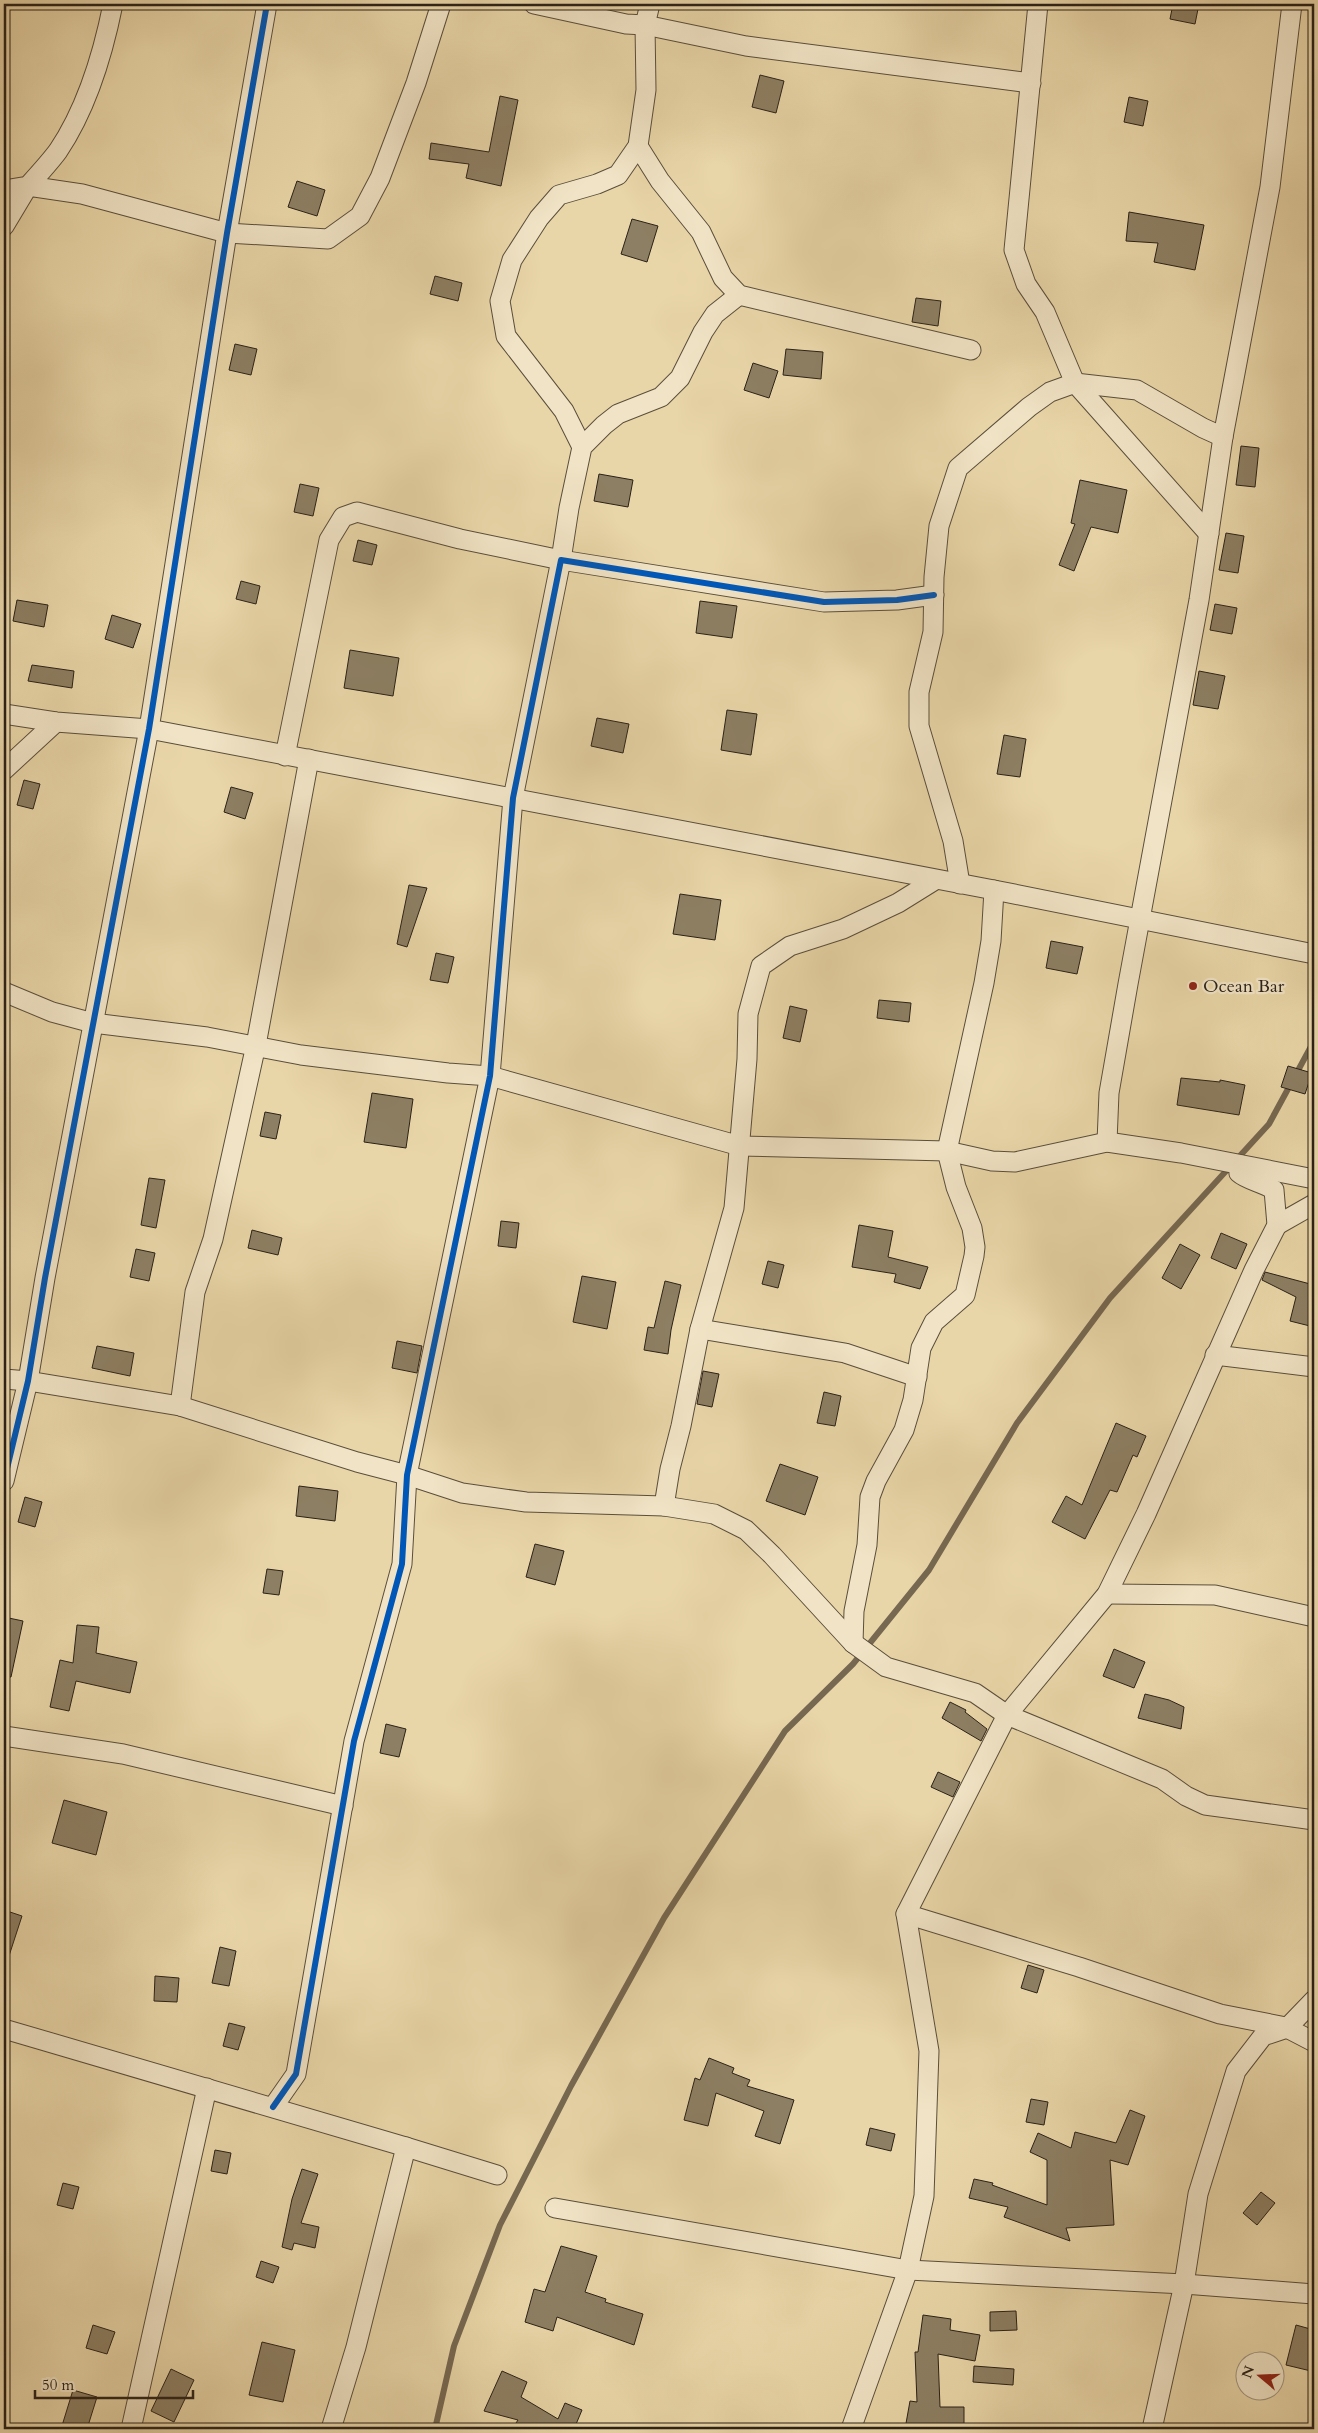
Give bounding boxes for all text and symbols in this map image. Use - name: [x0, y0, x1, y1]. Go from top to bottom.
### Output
- place label: Ocean Bar: [1203, 974, 1285, 999]
- marker: Ocean Bar: [1187, 980, 1199, 992]
- north arrow: [1236, 2350, 1286, 2400]
- text: N: [1237, 2363, 1259, 2381]
- scale bar: [35, 2368, 192, 2400]
- text: 50 m: [42, 2375, 74, 2395]

